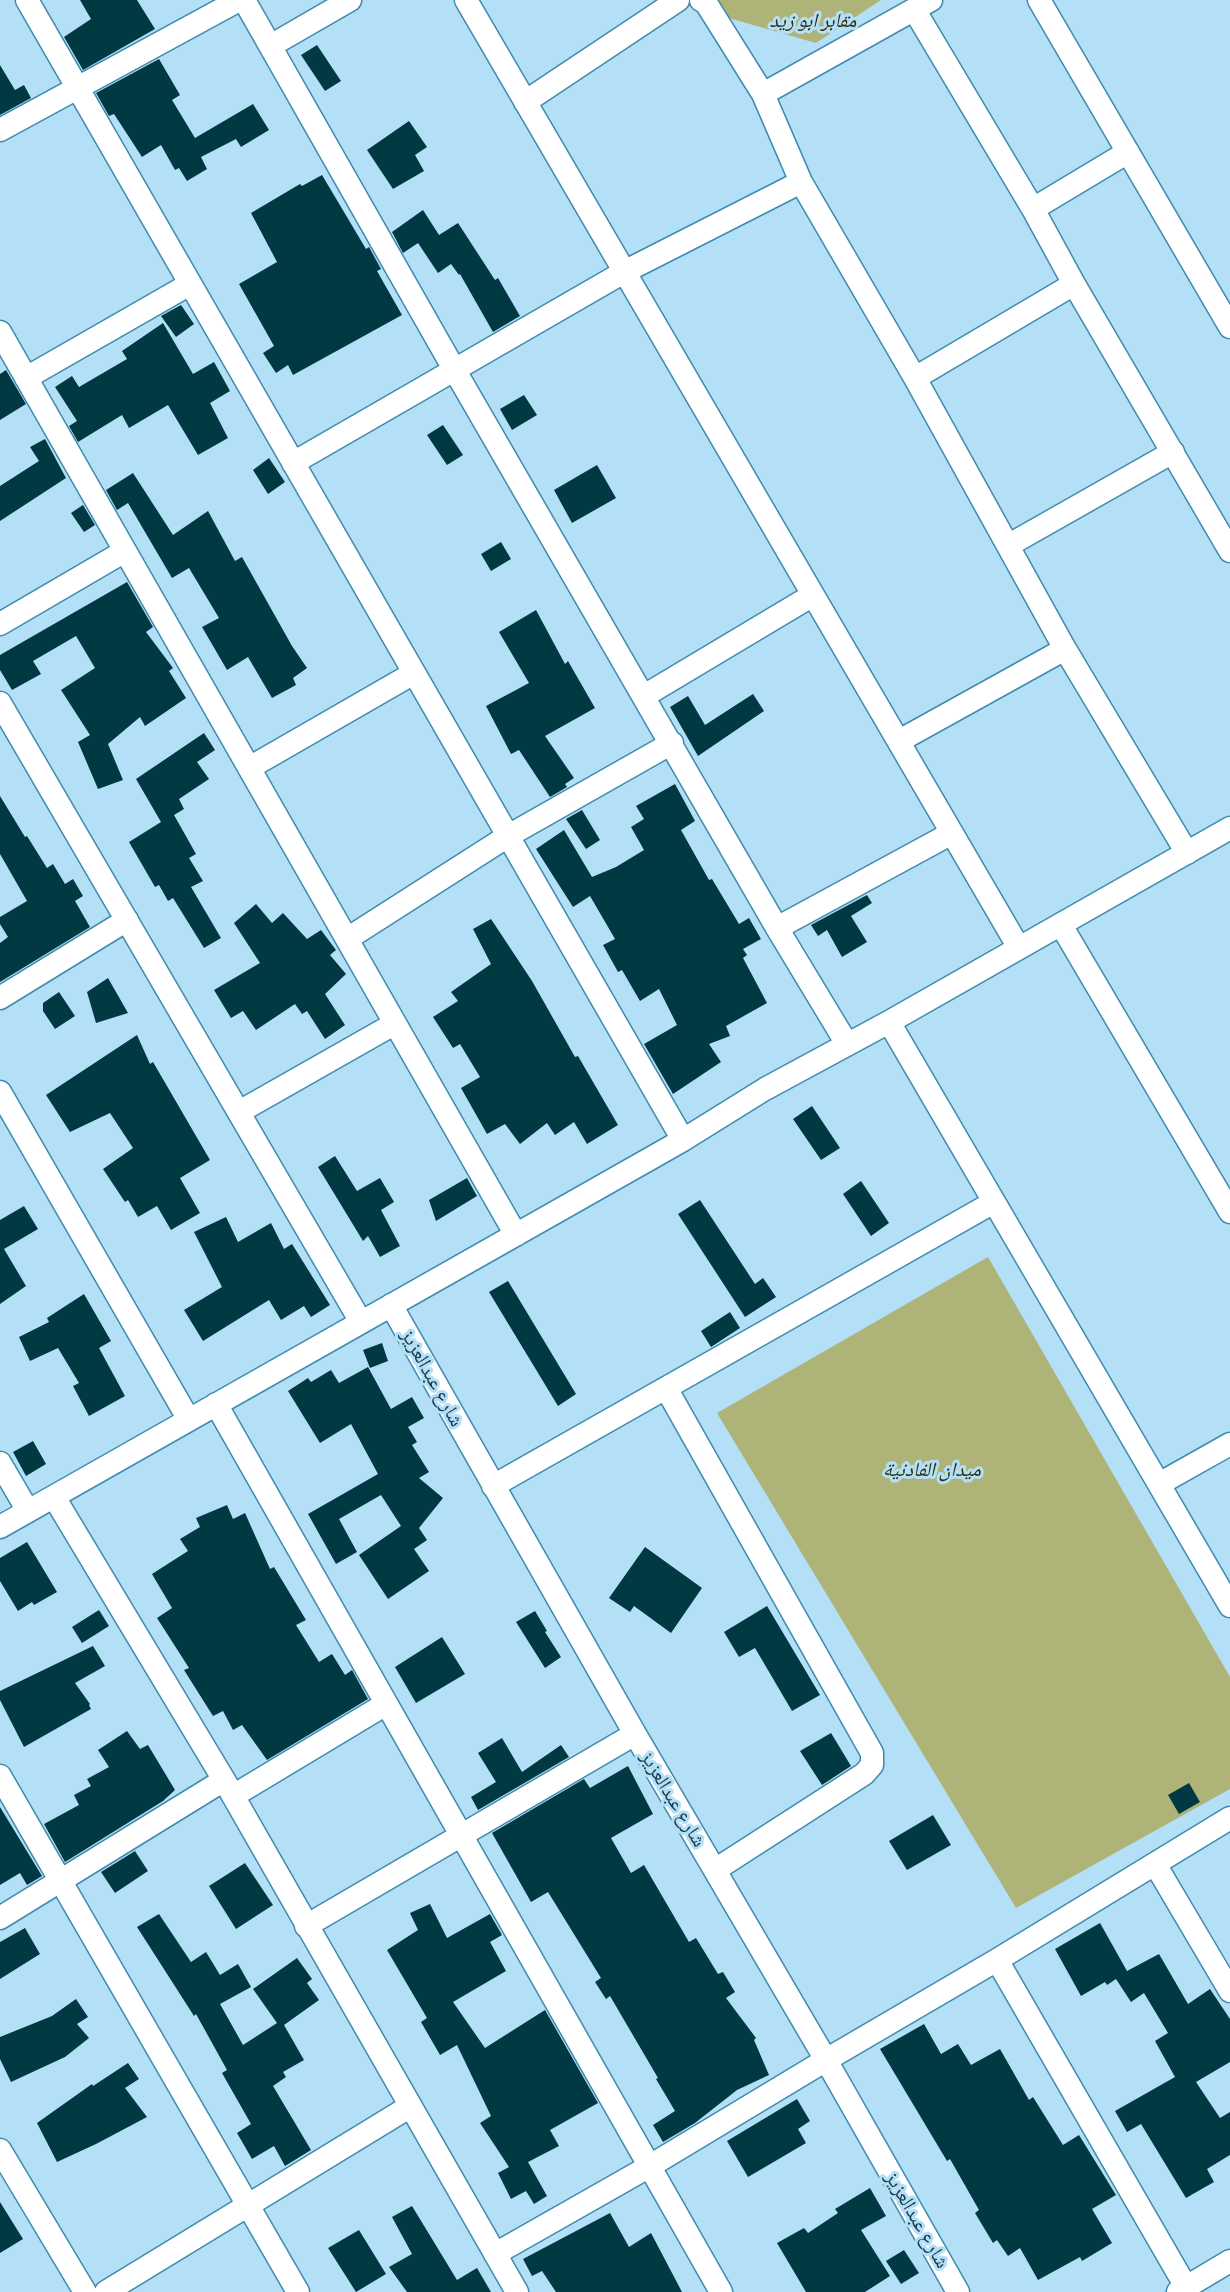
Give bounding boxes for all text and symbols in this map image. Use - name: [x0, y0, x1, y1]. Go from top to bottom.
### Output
- park label: مقابر ابو زيد: [770, 9, 856, 33]
- street label: شارع عبدالعزيز: [395, 1325, 469, 1431]
- park label: ميدان الفادنية: [883, 1458, 981, 1482]
- street label: شارع عبدالعزيز: [635, 1747, 711, 1851]
- street label: شارع عبدالعزيز: [880, 2167, 954, 2273]

